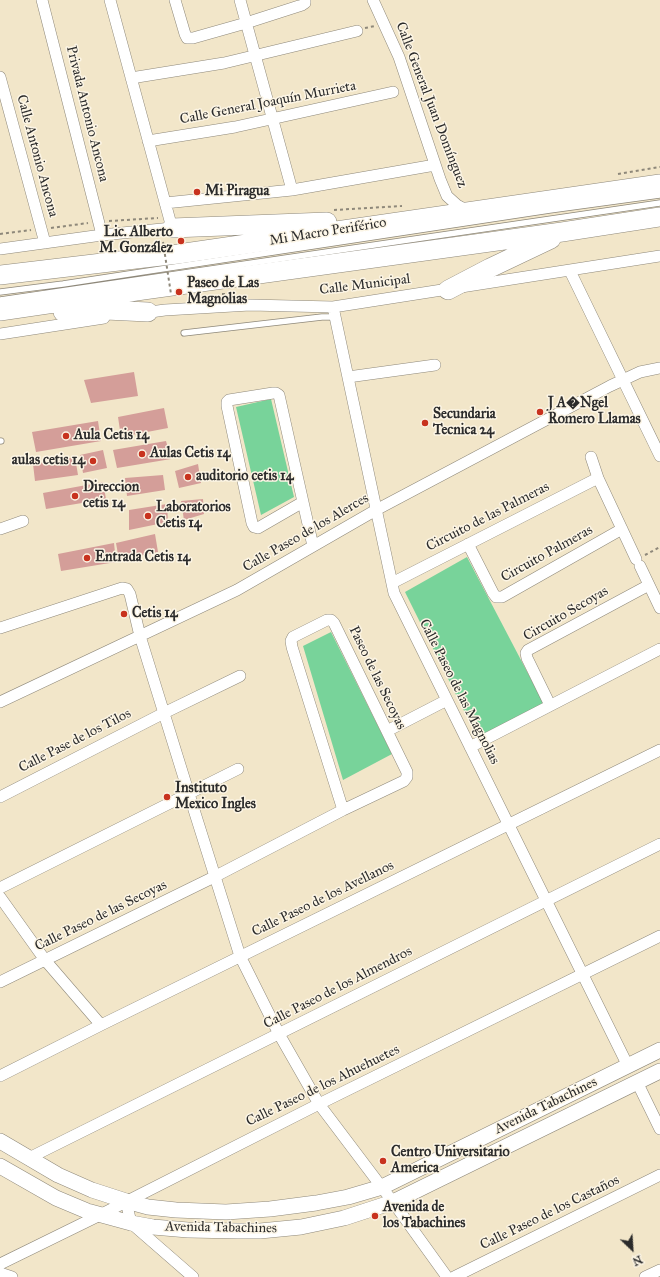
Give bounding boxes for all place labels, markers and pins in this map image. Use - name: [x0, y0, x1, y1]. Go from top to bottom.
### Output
- place label: Mi Piragua: [205, 184, 269, 200]
- marker: Mi Piragua: [192, 187, 202, 197]
- place label: Lic. Alberto M. González: [99, 225, 173, 258]
- marker: Lic. Alberto M. González: [176, 236, 186, 246]
- place label: Paseo de Las Magnolias: [187, 276, 259, 308]
- marker: Paseo de Las Magnolias: [174, 287, 184, 297]
- place label: J A�Ngel Romero Llamas: [548, 396, 641, 428]
- place label: Secundaria Tecnica 24: [433, 407, 496, 440]
- marker: J A�Ngel Romero Llamas: [535, 407, 545, 417]
- marker: Secundaria Tecnica 24: [420, 418, 430, 428]
- place label: Aula Cetis 14: [74, 428, 149, 444]
- marker: Aula Cetis 14: [61, 431, 71, 441]
- place label: Aulas Cetis 14: [150, 446, 230, 462]
- marker: Aulas Cetis 14: [137, 449, 147, 459]
- place label: aulas cetis 14: [12, 453, 85, 469]
- marker: aulas cetis 14: [88, 456, 98, 466]
- place label: auditorio cetis 14: [196, 469, 293, 485]
- marker: auditorio cetis 14: [183, 472, 193, 482]
- place label: Direccion cetis 14: [83, 480, 139, 512]
- marker: Direccion cetis 14: [70, 491, 80, 501]
- place label: Laboratorios Cetis 14: [156, 500, 231, 532]
- marker: Laboratorios Cetis 14: [143, 511, 153, 521]
- place label: Entrada Cetis 14: [95, 550, 190, 566]
- marker: Entrada Cetis 14: [82, 553, 92, 563]
- place label: Cetis 14: [132, 606, 178, 622]
- marker: Cetis 14: [119, 609, 129, 619]
- place label: Instituto Mexico Ingles: [175, 781, 256, 814]
- marker: Instituto Mexico Ingles: [162, 792, 172, 802]
- place label: Centro Universitario America: [391, 1145, 510, 1178]
- marker: Centro Universitario America: [378, 1156, 388, 1166]
- place label: Avenida de los Tabachines: [383, 1200, 465, 1232]
- marker: Avenida de los Tabachines: [370, 1211, 380, 1221]

